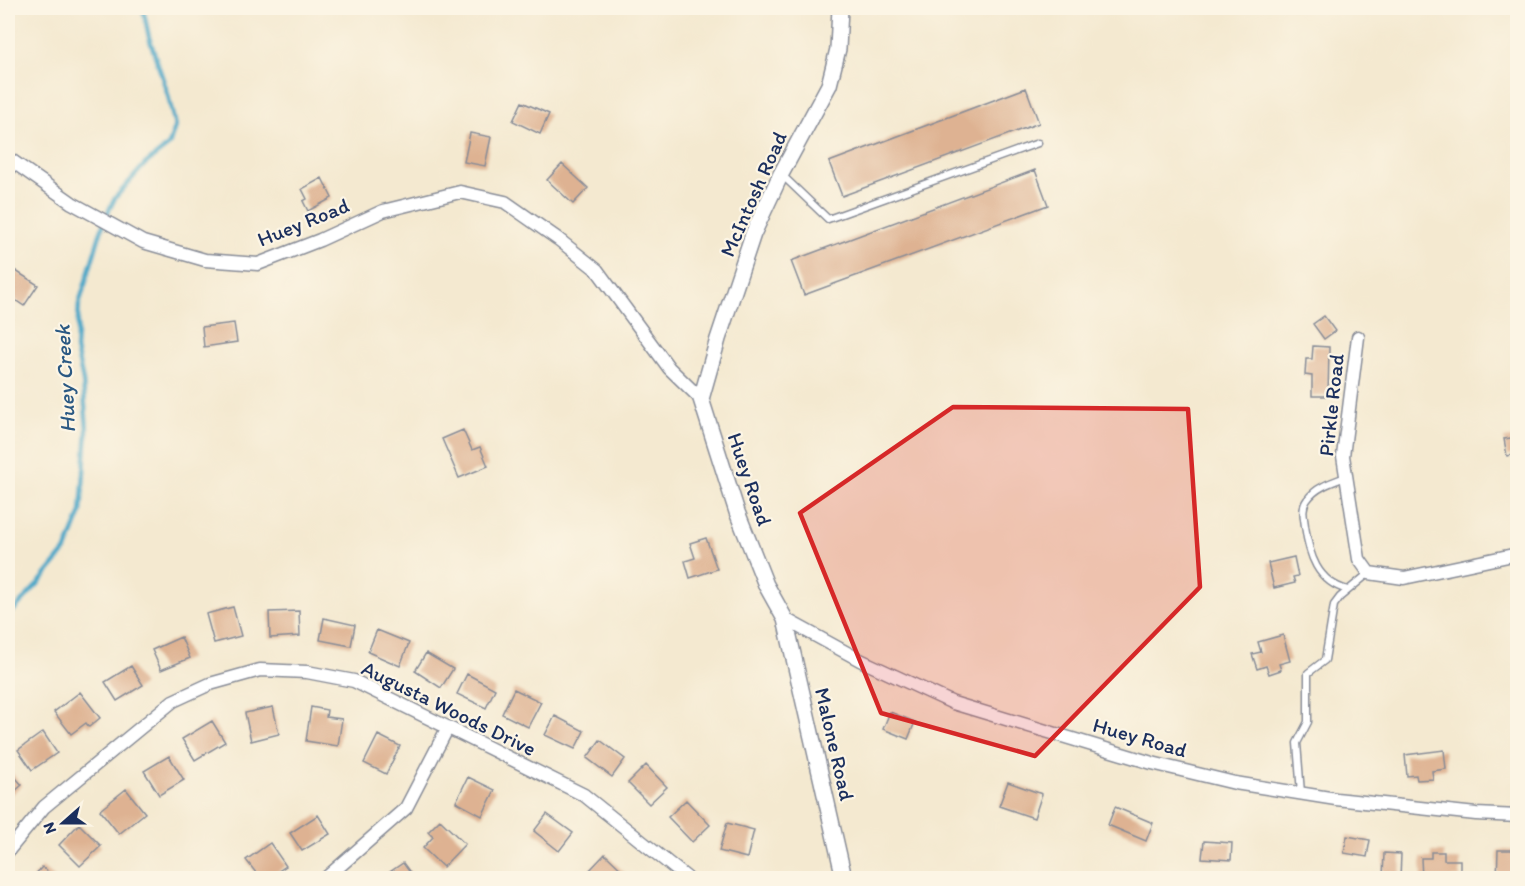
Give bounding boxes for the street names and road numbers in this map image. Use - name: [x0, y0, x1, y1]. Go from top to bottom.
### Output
- street label: McIntosh Road: [714, 127, 792, 261]
- street label: Huey Road: [254, 192, 352, 252]
- street label: Pirkle Road: [1313, 352, 1349, 458]
- street label: Huey Road: [722, 429, 778, 529]
- street label: Augusta Woods Drive: [358, 655, 540, 761]
- street label: Malone Road: [810, 685, 860, 803]
- street label: Huey Road: [1090, 712, 1190, 762]

